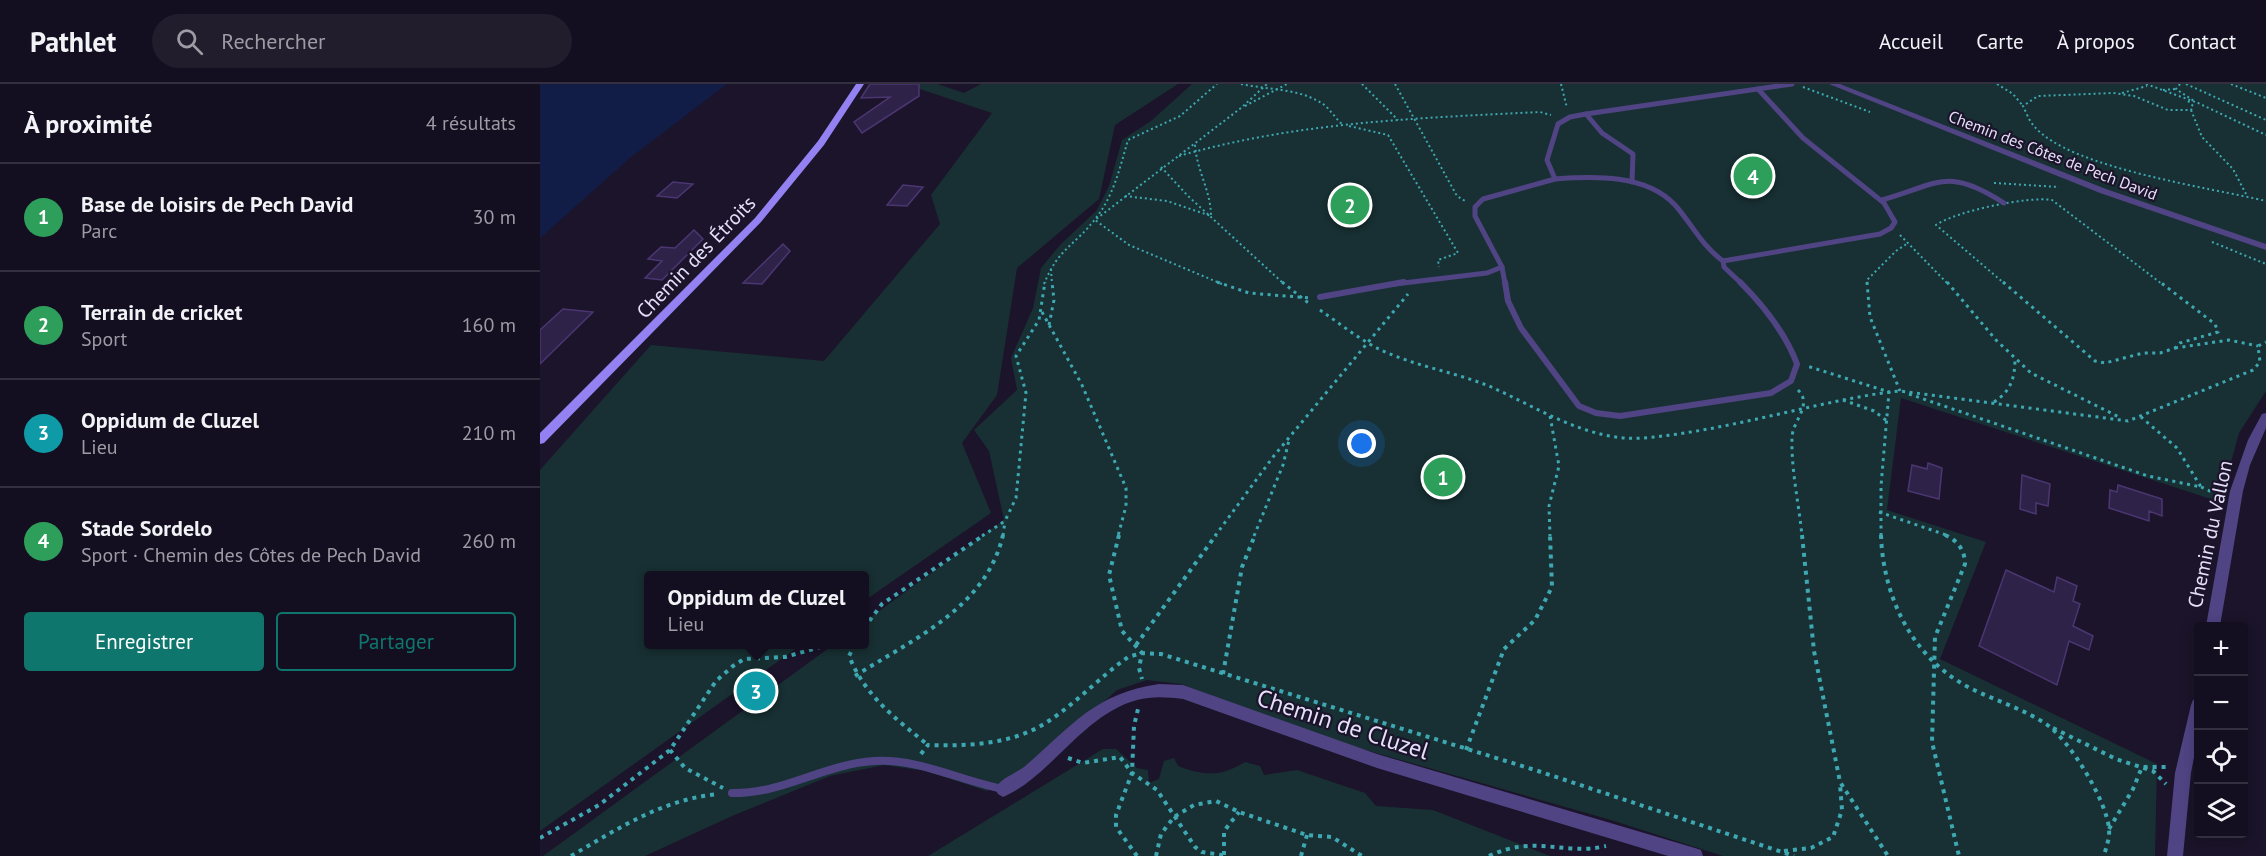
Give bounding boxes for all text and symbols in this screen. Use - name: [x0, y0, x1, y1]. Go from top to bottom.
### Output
- search box: [152, 14, 572, 68]
- text: Pathlet: [30, 23, 116, 60]
- icon: search: [173, 25, 206, 58]
- text: Rechercher: [221, 27, 326, 55]
- text: Accueil: [1879, 28, 1943, 55]
- text: Carte: [1976, 28, 2024, 55]
- text: À propos: [2057, 28, 2135, 55]
- text: Contact: [2168, 28, 2236, 55]
- street label: Chemin des Côtes de Pech David: [1946, 106, 2160, 204]
- text: À proximité: [24, 107, 152, 140]
- text: 4 résultats: [426, 110, 516, 136]
- pin: 4: [1734, 154, 1772, 199]
- pin: 2: [1330, 182, 1370, 228]
- text: Base de loisirs de Pech David: [81, 190, 353, 218]
- street label: Chemin des Étroits: [631, 190, 761, 324]
- text: 1: [38, 204, 49, 230]
- text: 30 m: [473, 204, 516, 230]
- text: Parc: [81, 218, 117, 244]
- text: Terrain de cricket: [81, 298, 242, 326]
- text: 2: [38, 312, 49, 338]
- text: 160 m: [462, 312, 516, 338]
- text: Sport: [81, 326, 127, 352]
- text: Oppidum de Cluzel: [81, 406, 259, 434]
- text: 3: [38, 420, 49, 446]
- text: 210 m: [462, 420, 516, 446]
- your location: [1347, 429, 1376, 458]
- text: Lieu: [81, 434, 118, 460]
- pin: 1: [1424, 454, 1462, 500]
- street label: Chemin du Vallon: [2182, 458, 2238, 610]
- text: Stade Sordelo: [81, 514, 212, 542]
- text: 4: [38, 528, 49, 554]
- text: 260 m: [462, 528, 516, 554]
- text: Sport · Chemin des Côtes de Pech David: [81, 542, 421, 568]
- popup: [644, 571, 869, 649]
- text: Oppidum de Cluzel: [668, 583, 845, 611]
- text: Lieu: [668, 611, 704, 637]
- button: Enregistrer: [24, 612, 264, 671]
- button: Partager: [276, 612, 516, 671]
- map controls: [2194, 622, 2248, 838]
- button: +: [2194, 622, 2248, 676]
- pin: 3: [736, 668, 776, 714]
- button: −: [2194, 676, 2248, 730]
- street label: Chemin de Cluzel: [1253, 682, 1433, 766]
- button: locate: [2194, 730, 2248, 784]
- button: layers: [2194, 784, 2248, 838]

